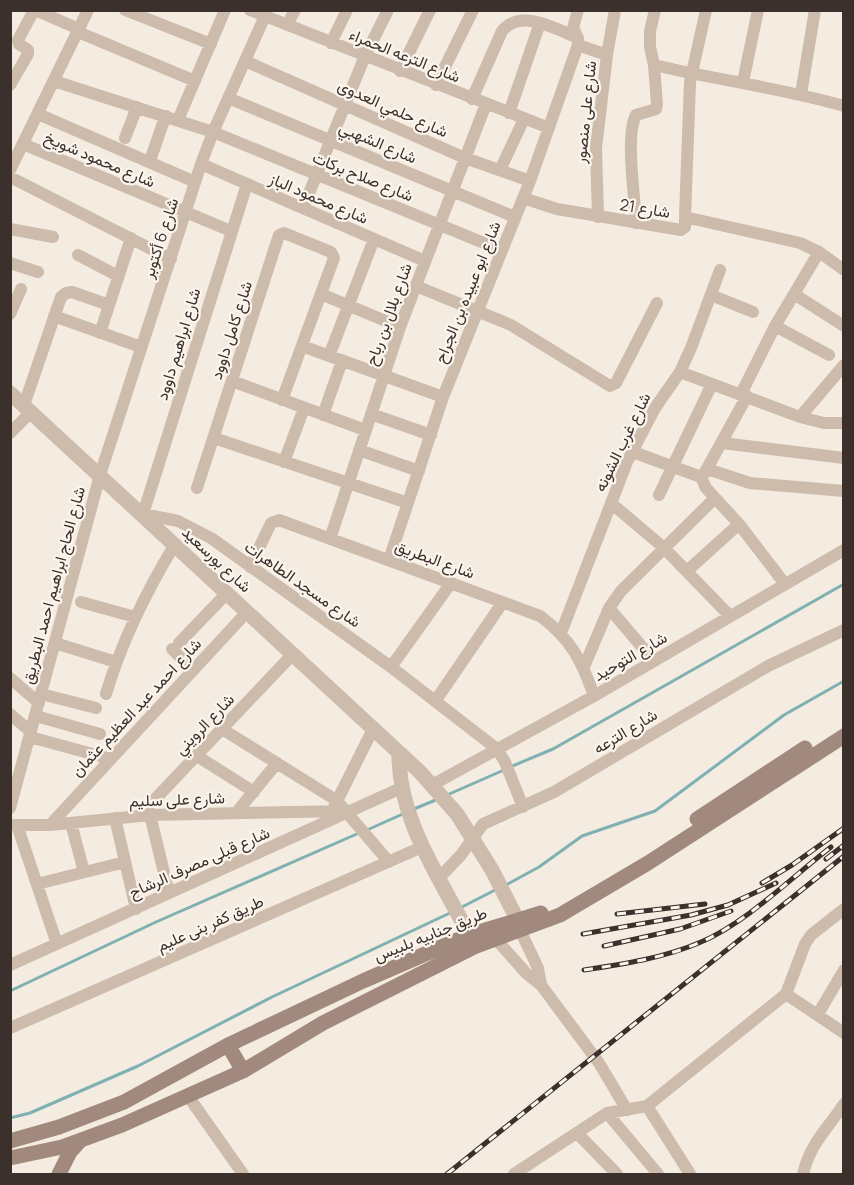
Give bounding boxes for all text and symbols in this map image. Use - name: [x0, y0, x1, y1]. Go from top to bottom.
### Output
- street label: شارع الترعه الحمراء: [346, 23, 464, 88]
- street label: شارع على منصور: [569, 60, 602, 165]
- street label: شارع حلمي العدوى: [333, 74, 452, 145]
- street label: شارع الشهبي: [335, 116, 420, 171]
- street label: شارع محمود شويخ: [41, 126, 159, 193]
- street label: شارع صلاح بركات: [309, 146, 417, 207]
- street label: شارع محمود الباز: [265, 167, 372, 230]
- street label: شارع 21: [618, 193, 672, 224]
- street label: شارع 6 أكتوبر: [136, 195, 184, 282]
- street label: شارع ابو عبيده بن الجراح: [428, 218, 506, 367]
- street label: شارع بلال بن رباح: [359, 260, 418, 369]
- street label: شارع كامل داوود: [205, 278, 258, 382]
- street label: شارع ابراهيم داوود: [151, 285, 206, 403]
- street label: شارع غرب الشونه: [589, 389, 656, 496]
- street label: شارع الحاج ابراهيم احمد البطريق: [16, 484, 91, 686]
- street label: شارع بورسعيد: [177, 521, 257, 598]
- street label: شارع البطريق: [392, 534, 478, 585]
- street label: شارع مسجد الطاهرات: [240, 536, 366, 633]
- street label: شارع التوحيد: [589, 626, 671, 687]
- street label: شارع احمد عبد العظيم عثمان: [66, 633, 207, 782]
- street label: شارع الرويني: [169, 688, 241, 762]
- street label: شارع الترعه: [589, 703, 662, 760]
- street label: شارع على سليم: [129, 786, 225, 813]
- street label: شارع قبلى مصرف الرشاح: [125, 821, 273, 904]
- street label: طريق كفر بنى عليم: [153, 890, 267, 956]
- street label: طريق جنابيه بلبيس: [370, 901, 490, 967]

